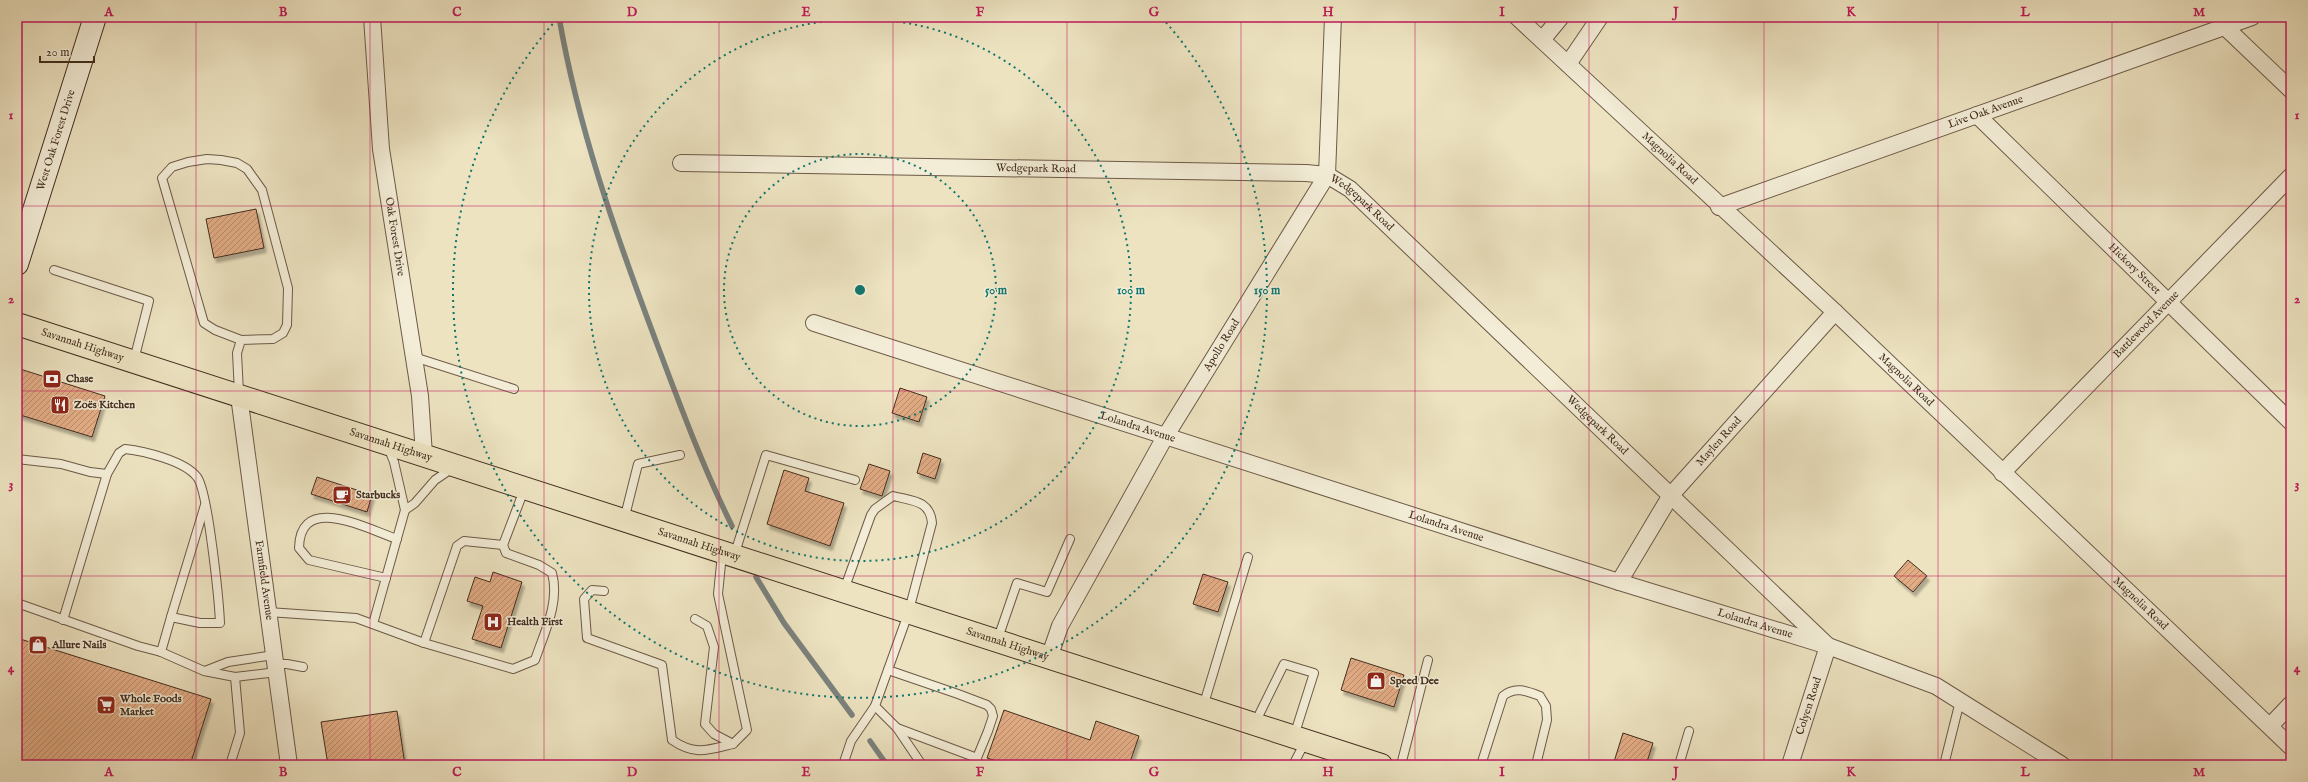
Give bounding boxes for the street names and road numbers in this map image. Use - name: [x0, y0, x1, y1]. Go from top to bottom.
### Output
- street label: West Oak Forest Drive: [34, 88, 79, 192]
- street label: Live Oak Avenue: [1946, 92, 2025, 132]
- street label: Magnolia Road: [1639, 129, 1700, 188]
- street label: Wedgepark Road: [996, 161, 1076, 176]
- street label: Wedgepark Road: [1328, 172, 1397, 234]
- street label: Oak Forest Drive: [382, 196, 408, 277]
- street label: Hickory Street: [2105, 240, 2164, 298]
- street label: Battlewood Avenue: [2110, 288, 2182, 361]
- street label: Apollo Road: [1200, 317, 1243, 375]
- street label: Savannah Highway: [40, 325, 126, 365]
- street label: Magnolia Road: [1876, 350, 1937, 409]
- street label: Wedgepark Road: [1563, 393, 1631, 458]
- street label: Lolandra Avenue: [1098, 408, 1177, 446]
- street label: Maylen Road: [1693, 414, 1745, 469]
- street label: Savannah Highway: [348, 425, 435, 465]
- street label: Lolandra Avenue: [1407, 508, 1485, 545]
- street label: Savannah Highway: [656, 525, 743, 565]
- street label: Farmfield Avenue: [252, 539, 276, 621]
- street label: Magnolia Road: [2110, 574, 2171, 633]
- street label: Lolandra Avenue: [1716, 606, 1795, 642]
- street label: Savannah Highway: [964, 624, 1051, 664]
- street label: Colyen Road: [1793, 675, 1825, 737]

